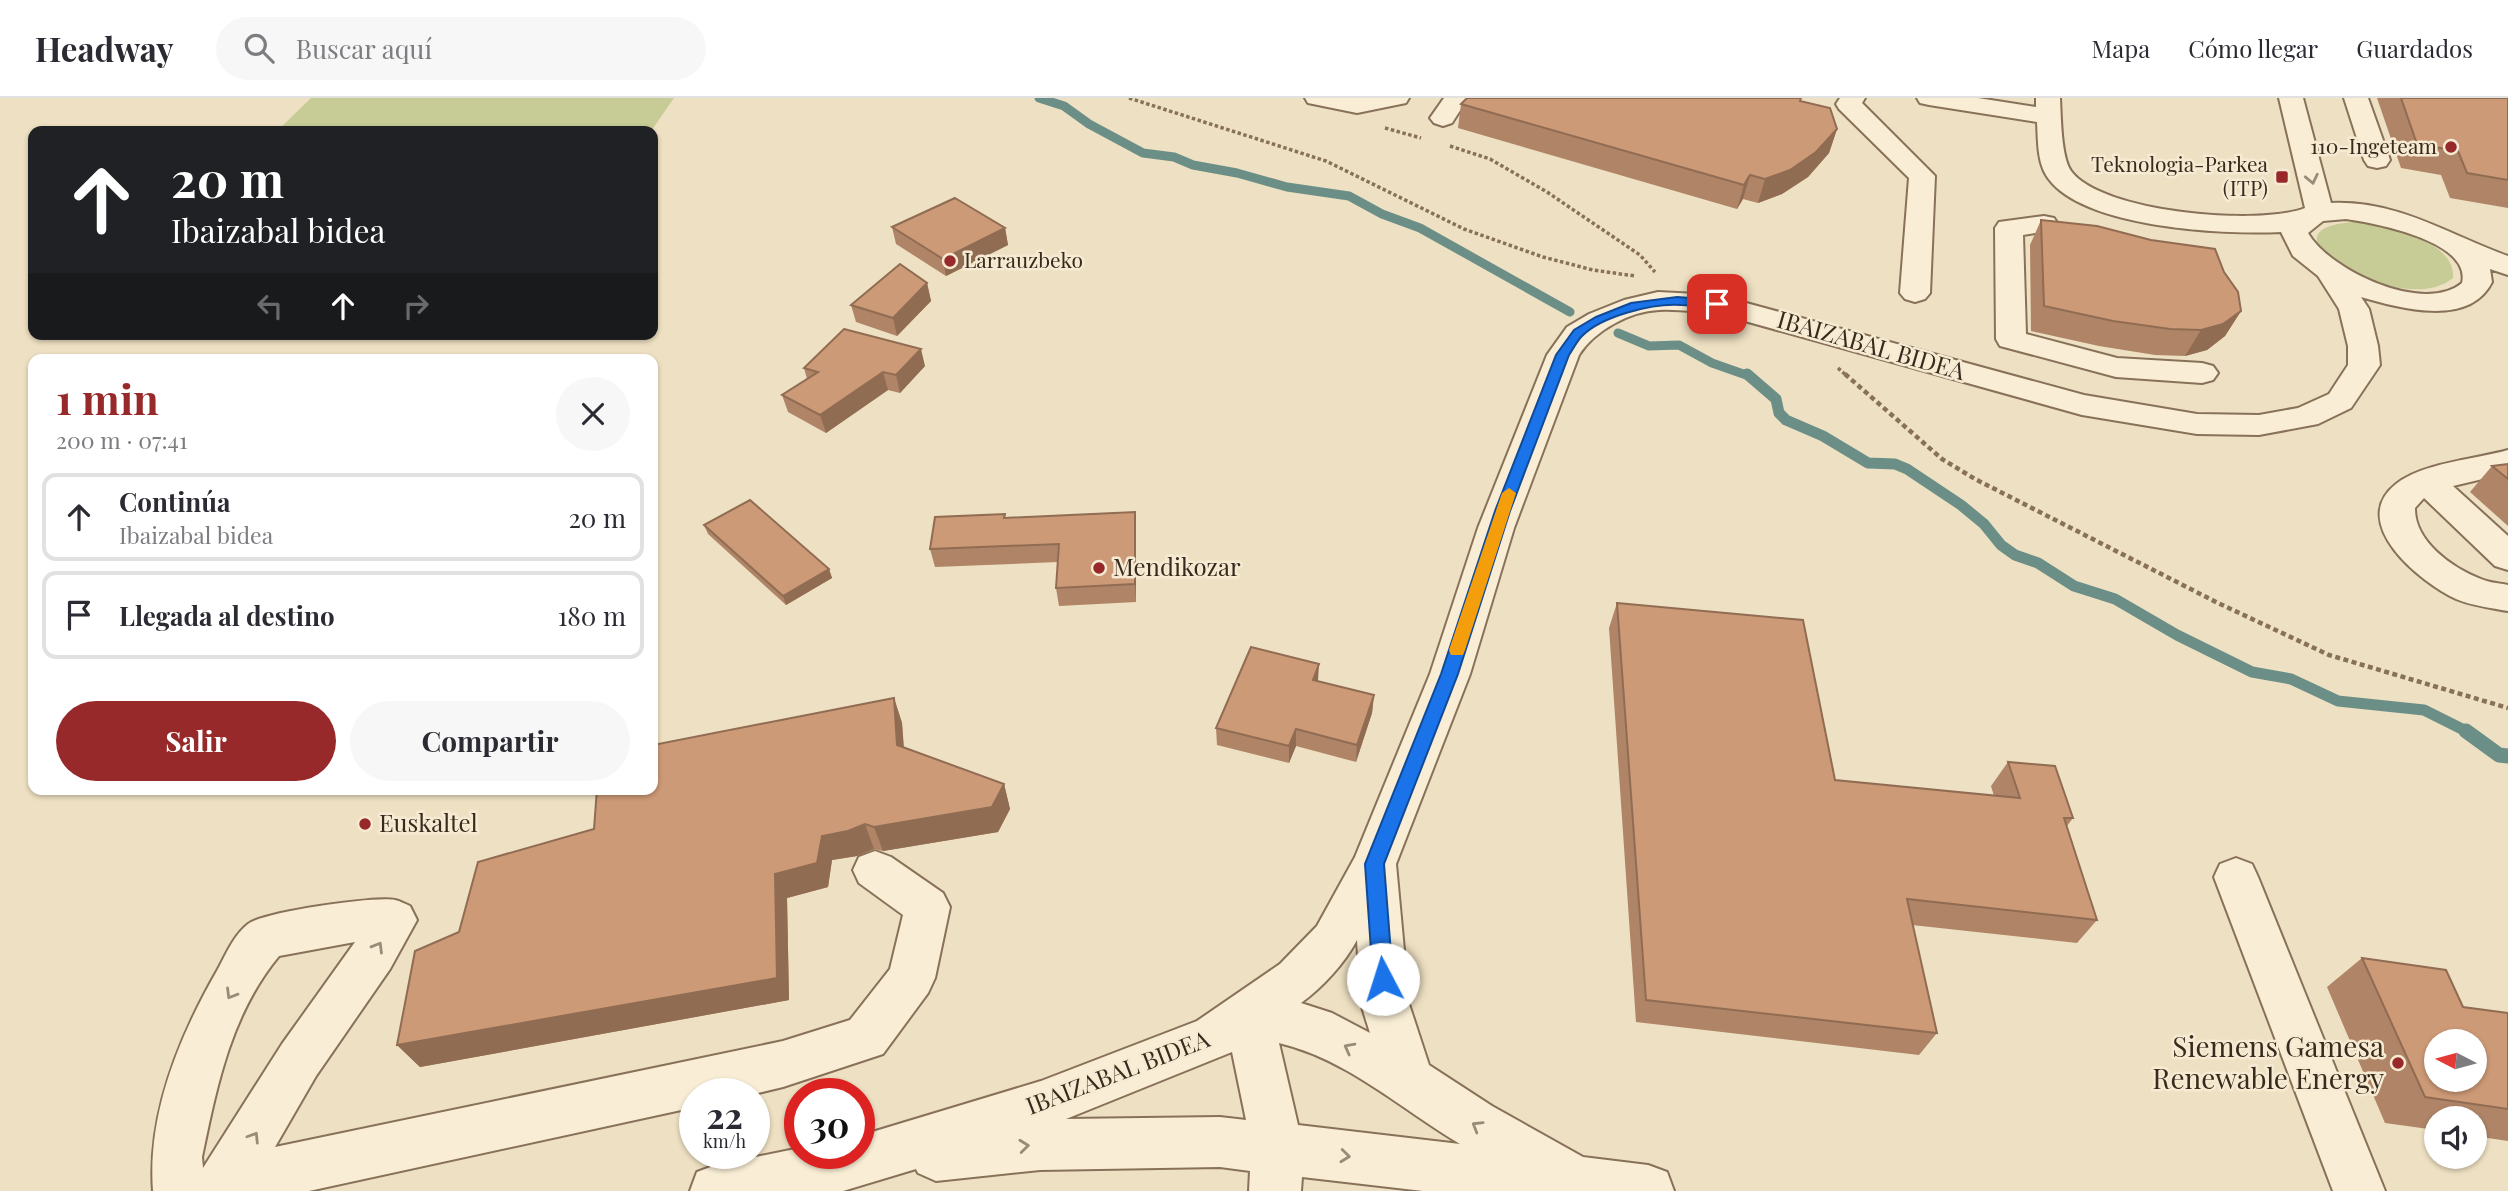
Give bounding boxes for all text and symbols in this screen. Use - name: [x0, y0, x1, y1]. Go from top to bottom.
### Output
- search box: [216, 17, 706, 80]
- text: Headway: [35, 26, 174, 70]
- icon: search: [240, 29, 278, 67]
- text: Buscar aquí: [296, 31, 432, 66]
- text: Mapa: [2092, 32, 2150, 64]
- text: Cómo llegar: [2188, 32, 2318, 64]
- text: Guardados: [2356, 32, 2473, 64]
- place label: 110-Ingeteam: [2310, 131, 2437, 159]
- marker: 110-Ingeteam: [2443, 139, 2459, 155]
- text: 20 m: [171, 145, 284, 210]
- place label: Teknologia-Parkea (ITP): [2091, 149, 2269, 201]
- icon: ahead: [56, 154, 147, 245]
- marker: Teknologia-Parkea (ITP): [2274, 169, 2290, 185]
- one-way arrow: [2303, 173, 2318, 185]
- text: Ibaizabal bidea: [171, 208, 386, 251]
- place label: Larrauzbeko: [964, 245, 1083, 273]
- marker: Larrauzbeko: [942, 253, 958, 269]
- pin: [1687, 274, 1747, 334]
- icon: arrive: [1698, 285, 1736, 323]
- icon: left: [251, 287, 289, 325]
- icon: ahead: [324, 287, 362, 325]
- icon: right: [397, 287, 435, 325]
- street label: IBAIZABAL BIDEA: [1774, 302, 1970, 386]
- text: 1 min: [56, 370, 159, 426]
- button: close: [556, 377, 630, 451]
- text: 200 m · 07:41: [56, 424, 187, 455]
- text: Continúa: [119, 484, 231, 519]
- icon: ahead: [60, 498, 98, 536]
- text: 20 m: [568, 500, 626, 535]
- text: Ibaizabal bidea: [119, 519, 273, 550]
- place label: Mendikozar: [1113, 550, 1241, 582]
- marker: Mendikozar: [1091, 560, 1107, 576]
- icon: arrive: [60, 596, 98, 634]
- text: Llegada al destino: [119, 598, 335, 633]
- text: 180 m: [558, 598, 626, 633]
- button: Salir: [56, 701, 336, 781]
- button: Compartir: [350, 701, 630, 781]
- place label: Euskaltel: [379, 806, 478, 838]
- marker: Euskaltel: [357, 816, 373, 832]
- one-way arrow: [370, 941, 383, 954]
- position arrow: [1346, 942, 1420, 1016]
- one-way arrow: [226, 986, 239, 999]
- street label: IBAIZABAL BIDEA: [1021, 1021, 1214, 1121]
- place label: Siemens Gamesa Renewable Energy: [2152, 1027, 2384, 1096]
- north arrow: [2424, 1029, 2487, 1092]
- map controls: [2424, 1029, 2487, 1169]
- one-way arrow: [1344, 1043, 1356, 1056]
- marker: Siemens Gamesa Renewable Energy: [2390, 1055, 2406, 1071]
- speed limit sign: 30: [784, 1078, 875, 1169]
- text: 22: [706, 1091, 743, 1138]
- button: sound: [2424, 1106, 2487, 1169]
- one-way arrow: [1472, 1121, 1485, 1134]
- text: km/h: [703, 1129, 746, 1153]
- one-way arrow: [246, 1131, 259, 1144]
- one-way arrow: [1019, 1139, 1030, 1154]
- one-way arrow: [1340, 1149, 1351, 1164]

